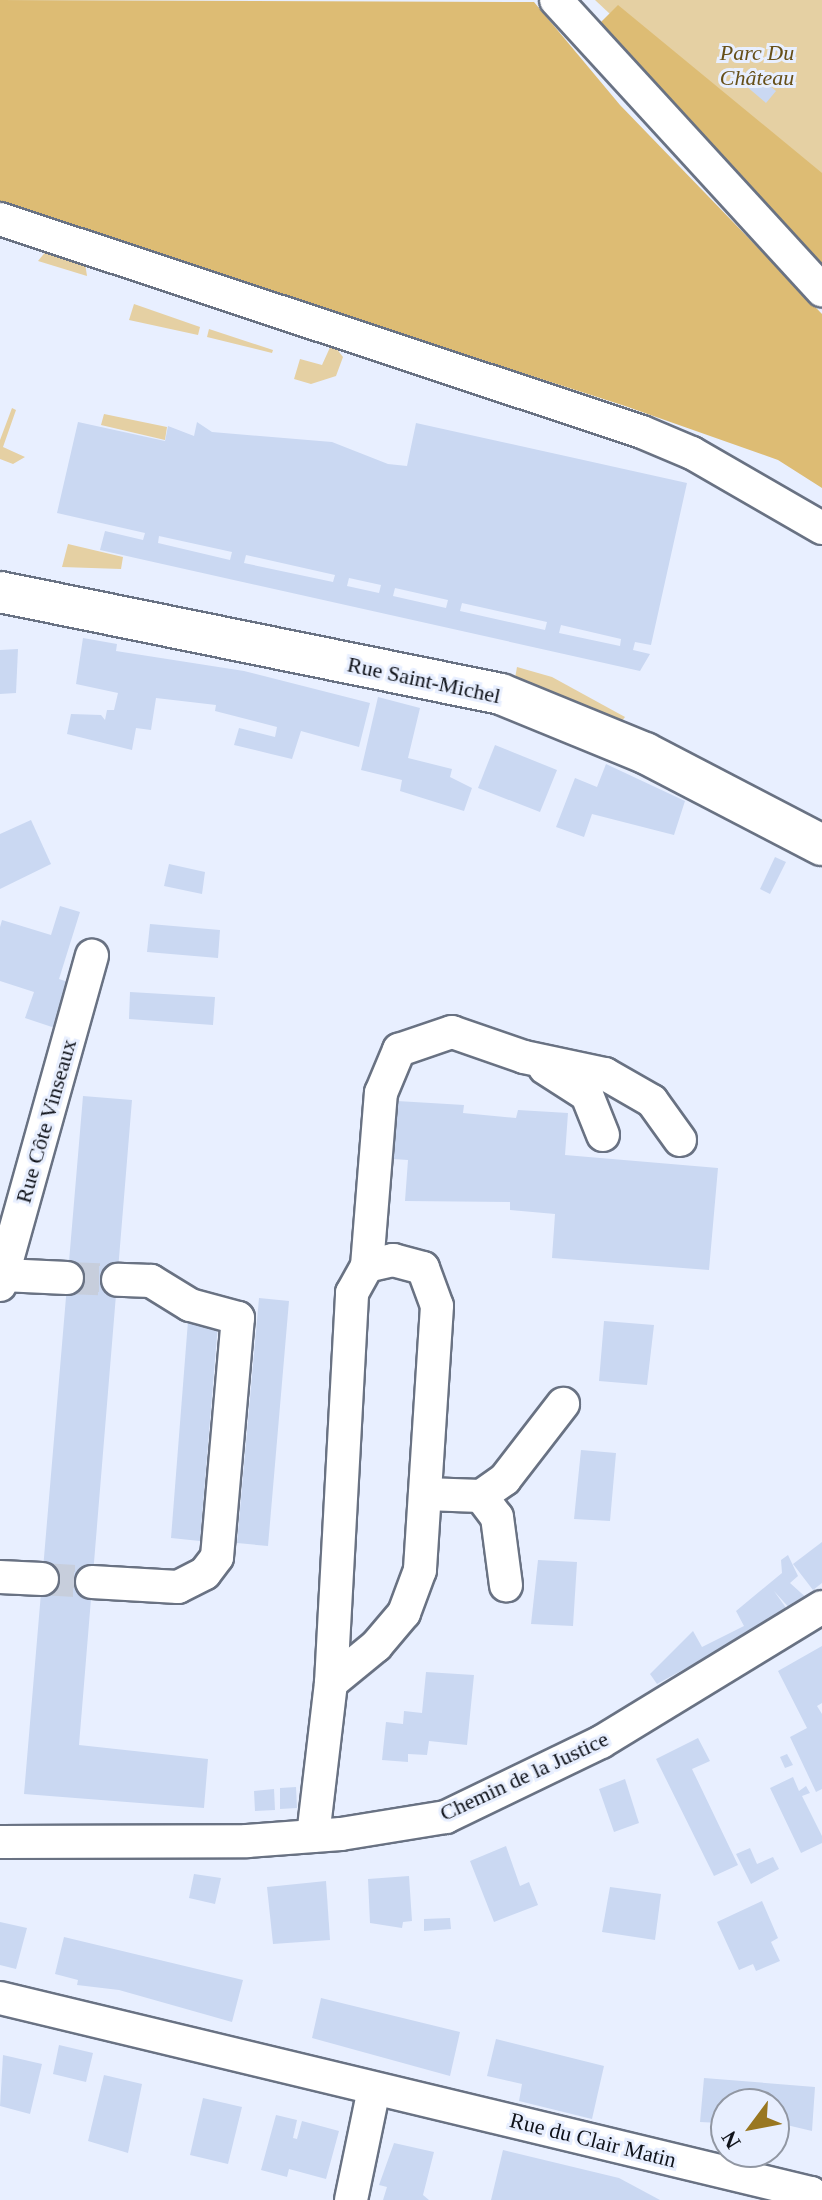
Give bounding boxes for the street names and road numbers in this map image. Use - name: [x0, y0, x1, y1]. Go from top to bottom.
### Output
- street label: Rue Saint-Michel: [345, 651, 503, 709]
- street label: Rue Côte Vinseaux: [10, 1036, 82, 1206]
- street label: Chemin de la Justice: [436, 1725, 612, 1827]
- street label: Rue du Clair Matin: [507, 2107, 679, 2173]

